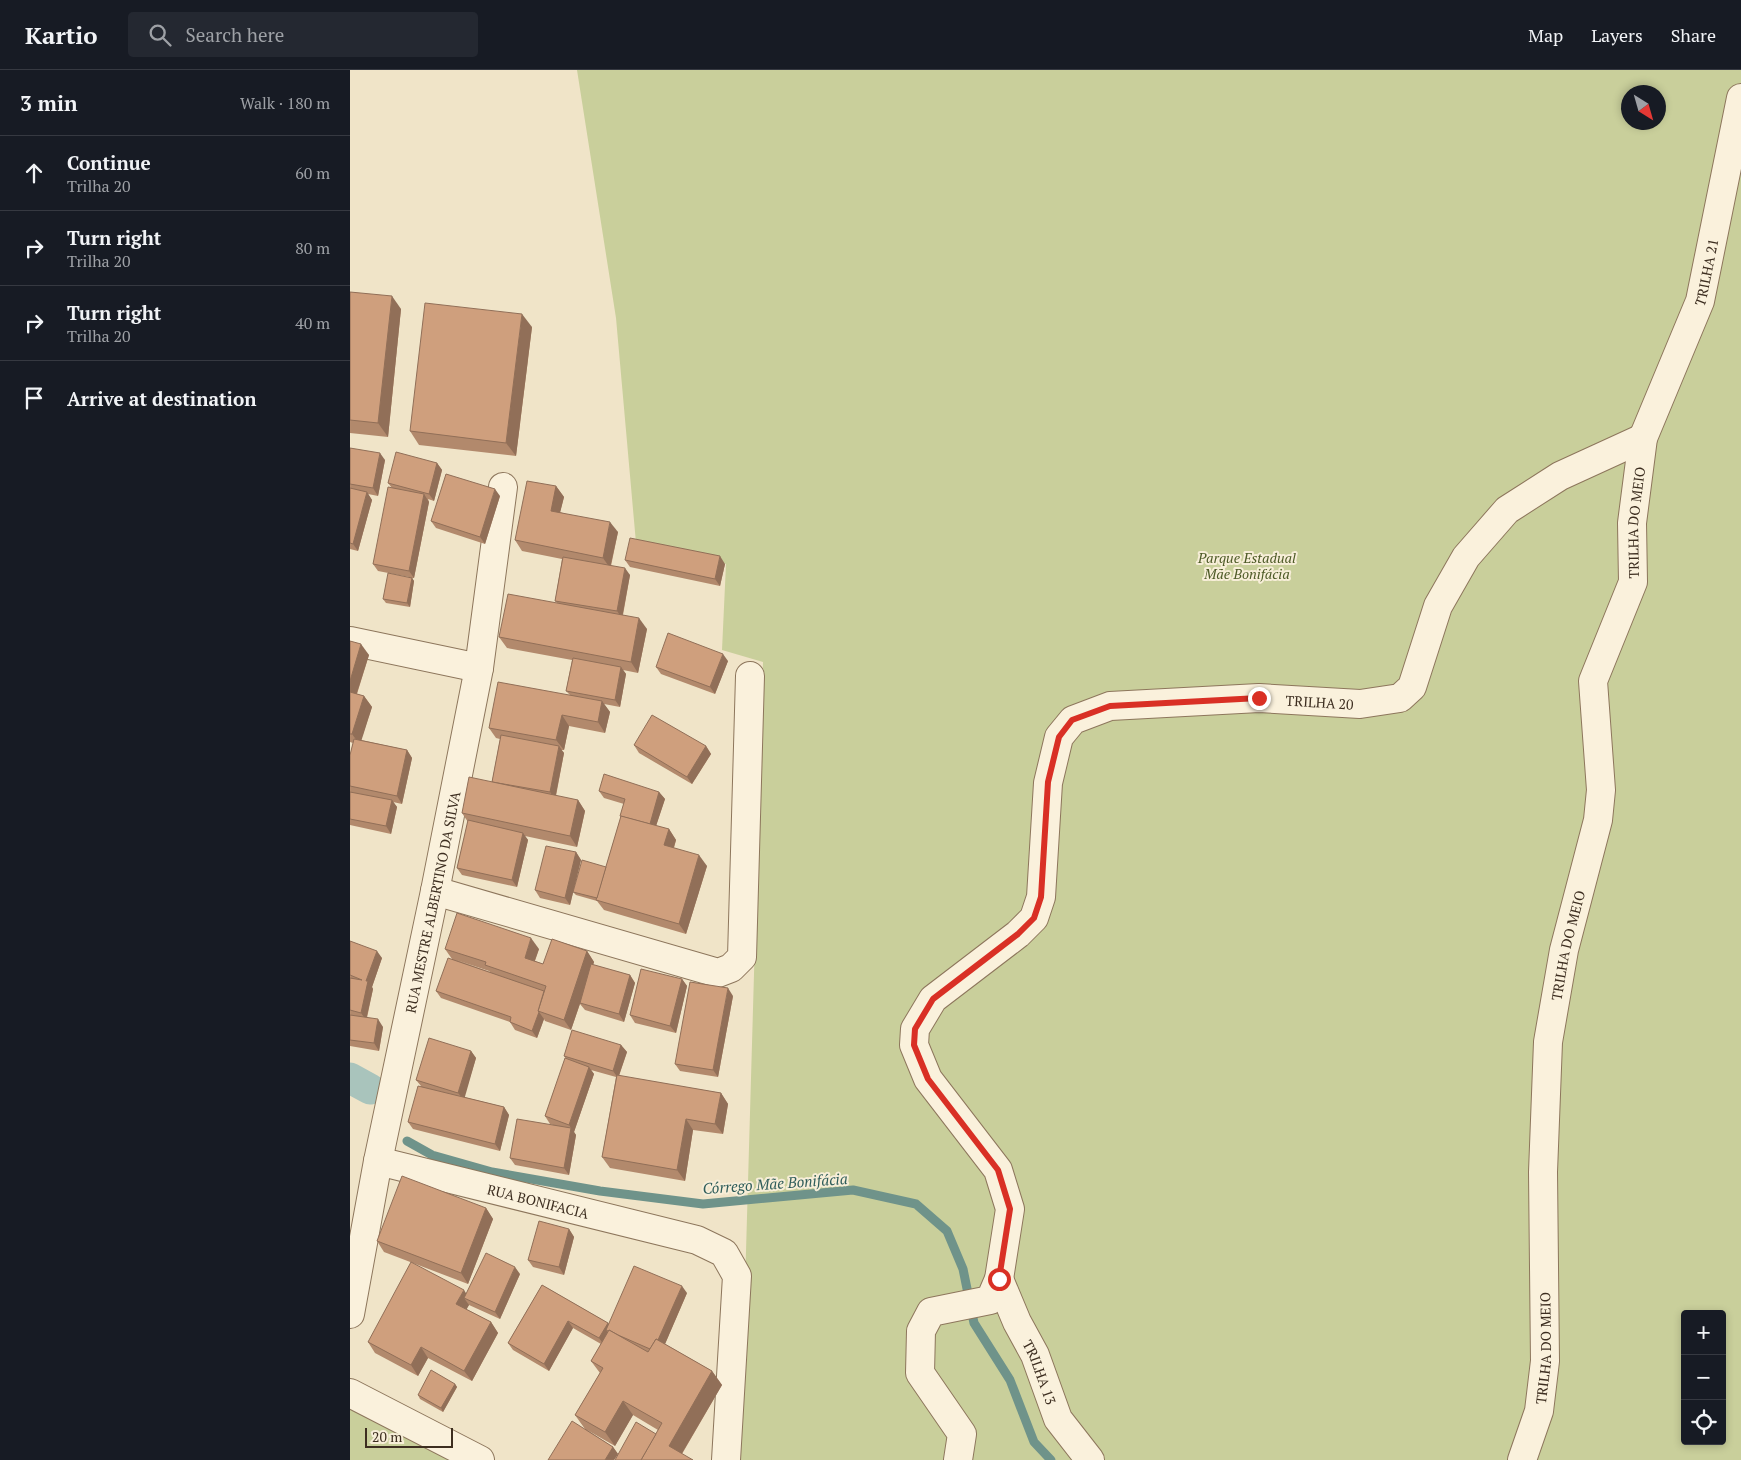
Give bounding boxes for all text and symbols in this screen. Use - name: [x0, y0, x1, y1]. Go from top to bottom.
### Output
- search box: [128, 12, 478, 57]
- text: Kartio: [25, 19, 98, 51]
- icon: search: [146, 21, 174, 49]
- text: Search here: [186, 22, 284, 47]
- text: Map: [1528, 23, 1563, 47]
- text: Layers: [1591, 23, 1643, 47]
- text: Share: [1671, 23, 1716, 47]
- north arrow: [1621, 85, 1666, 130]
- text: 3 min: [20, 89, 77, 117]
- text: Walk · 180 m: [240, 92, 330, 114]
- text: Continue: [67, 150, 151, 175]
- icon: ahead: [20, 159, 48, 187]
- text: 60 m: [295, 162, 330, 184]
- text: Trilha 20: [67, 175, 131, 197]
- text: Turn right: [67, 225, 161, 250]
- icon: right: [20, 234, 48, 262]
- text: 80 m: [295, 237, 330, 259]
- street label: TRILHA 21: [1690, 237, 1722, 309]
- text: Trilha 20: [67, 250, 131, 272]
- text: Turn right: [67, 300, 161, 325]
- icon: right: [20, 309, 48, 337]
- text: 40 m: [295, 312, 330, 334]
- text: Trilha 20: [67, 325, 131, 347]
- icon: arrive: [20, 384, 48, 412]
- text: Arrive at destination: [67, 386, 256, 411]
- street label: TRILHA DO MEIO: [1622, 465, 1649, 579]
- park label: Parque Estadual Mãe Bonifácia: [1197, 548, 1296, 583]
- route end: [1248, 687, 1271, 710]
- street label: TRILHA 20: [1285, 690, 1354, 713]
- street label: RUA MESTRE ALBERTINO DA SILVA: [400, 789, 464, 1015]
- street label: TRILHA DO MEIO: [1546, 888, 1589, 1002]
- water label: Córrego Mãe Bonifácia: [702, 1168, 848, 1198]
- street label: RUA BONIFACIA: [485, 1179, 591, 1223]
- route start: [988, 1268, 1011, 1291]
- street label: TRILHA DO MEIO: [1530, 1292, 1555, 1405]
- map controls: [1681, 1310, 1726, 1445]
- button: +: [1681, 1310, 1726, 1355]
- street label: TRILHA 13: [1019, 1336, 1061, 1407]
- button: −: [1681, 1355, 1726, 1400]
- button: locate: [1681, 1400, 1726, 1445]
- scale bar: [365, 1425, 452, 1448]
- text: 20 m: [372, 1427, 402, 1446]

